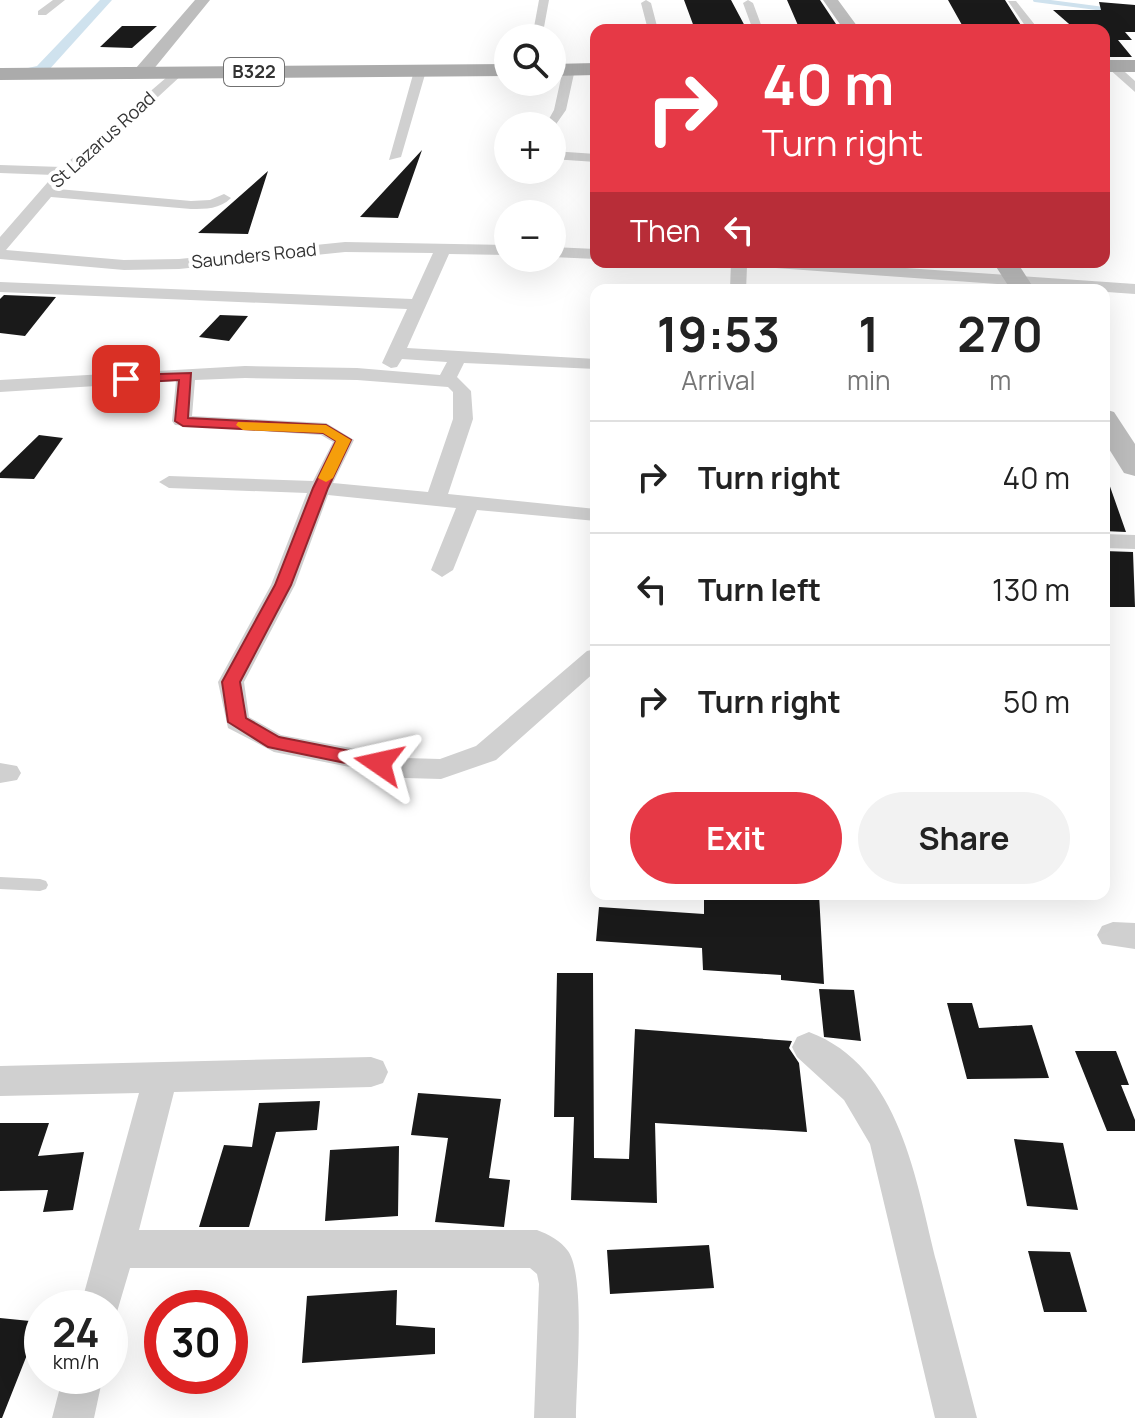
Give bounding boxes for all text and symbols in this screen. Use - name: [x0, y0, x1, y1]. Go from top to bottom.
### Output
- map controls: [494, 24, 566, 272]
- button: search: [494, 24, 566, 96]
- text: 40 m: [762, 45, 894, 122]
- icon: right: [630, 56, 734, 160]
- road number: B322: [224, 58, 284, 86]
- street label: St Lazarus Road: [45, 86, 160, 193]
- button: +: [494, 112, 566, 184]
- text: Turn right: [762, 118, 923, 167]
- button: −: [494, 200, 566, 272]
- icon: left: [717, 208, 761, 252]
- text: Then: [630, 210, 701, 251]
- street label: Saunders Road: [190, 237, 318, 273]
- text: 19:53: [657, 301, 780, 366]
- text: 1: [858, 301, 879, 366]
- text: 270: [957, 301, 1043, 366]
- pin: [92, 345, 160, 413]
- icon: arrive: [104, 357, 148, 401]
- text: Arrival: [681, 362, 756, 398]
- text: min: [847, 362, 891, 398]
- text: m: [989, 362, 1011, 398]
- icon: right: [630, 455, 674, 499]
- text: Turn right: [698, 457, 841, 498]
- text: 40 m: [1003, 457, 1070, 498]
- icon: left: [630, 567, 674, 611]
- text: Turn left: [698, 569, 821, 610]
- text: 130 m: [992, 569, 1070, 610]
- icon: right: [630, 679, 674, 723]
- text: Turn right: [698, 681, 841, 722]
- text: 50 m: [1003, 681, 1070, 722]
- position arrow: [337, 721, 421, 805]
- button: Exit: [630, 792, 842, 884]
- button: Share: [858, 792, 1070, 884]
- speed limit sign: 30: [144, 1290, 248, 1394]
- text: 24: [52, 1304, 100, 1359]
- text: km/h: [53, 1348, 99, 1375]

